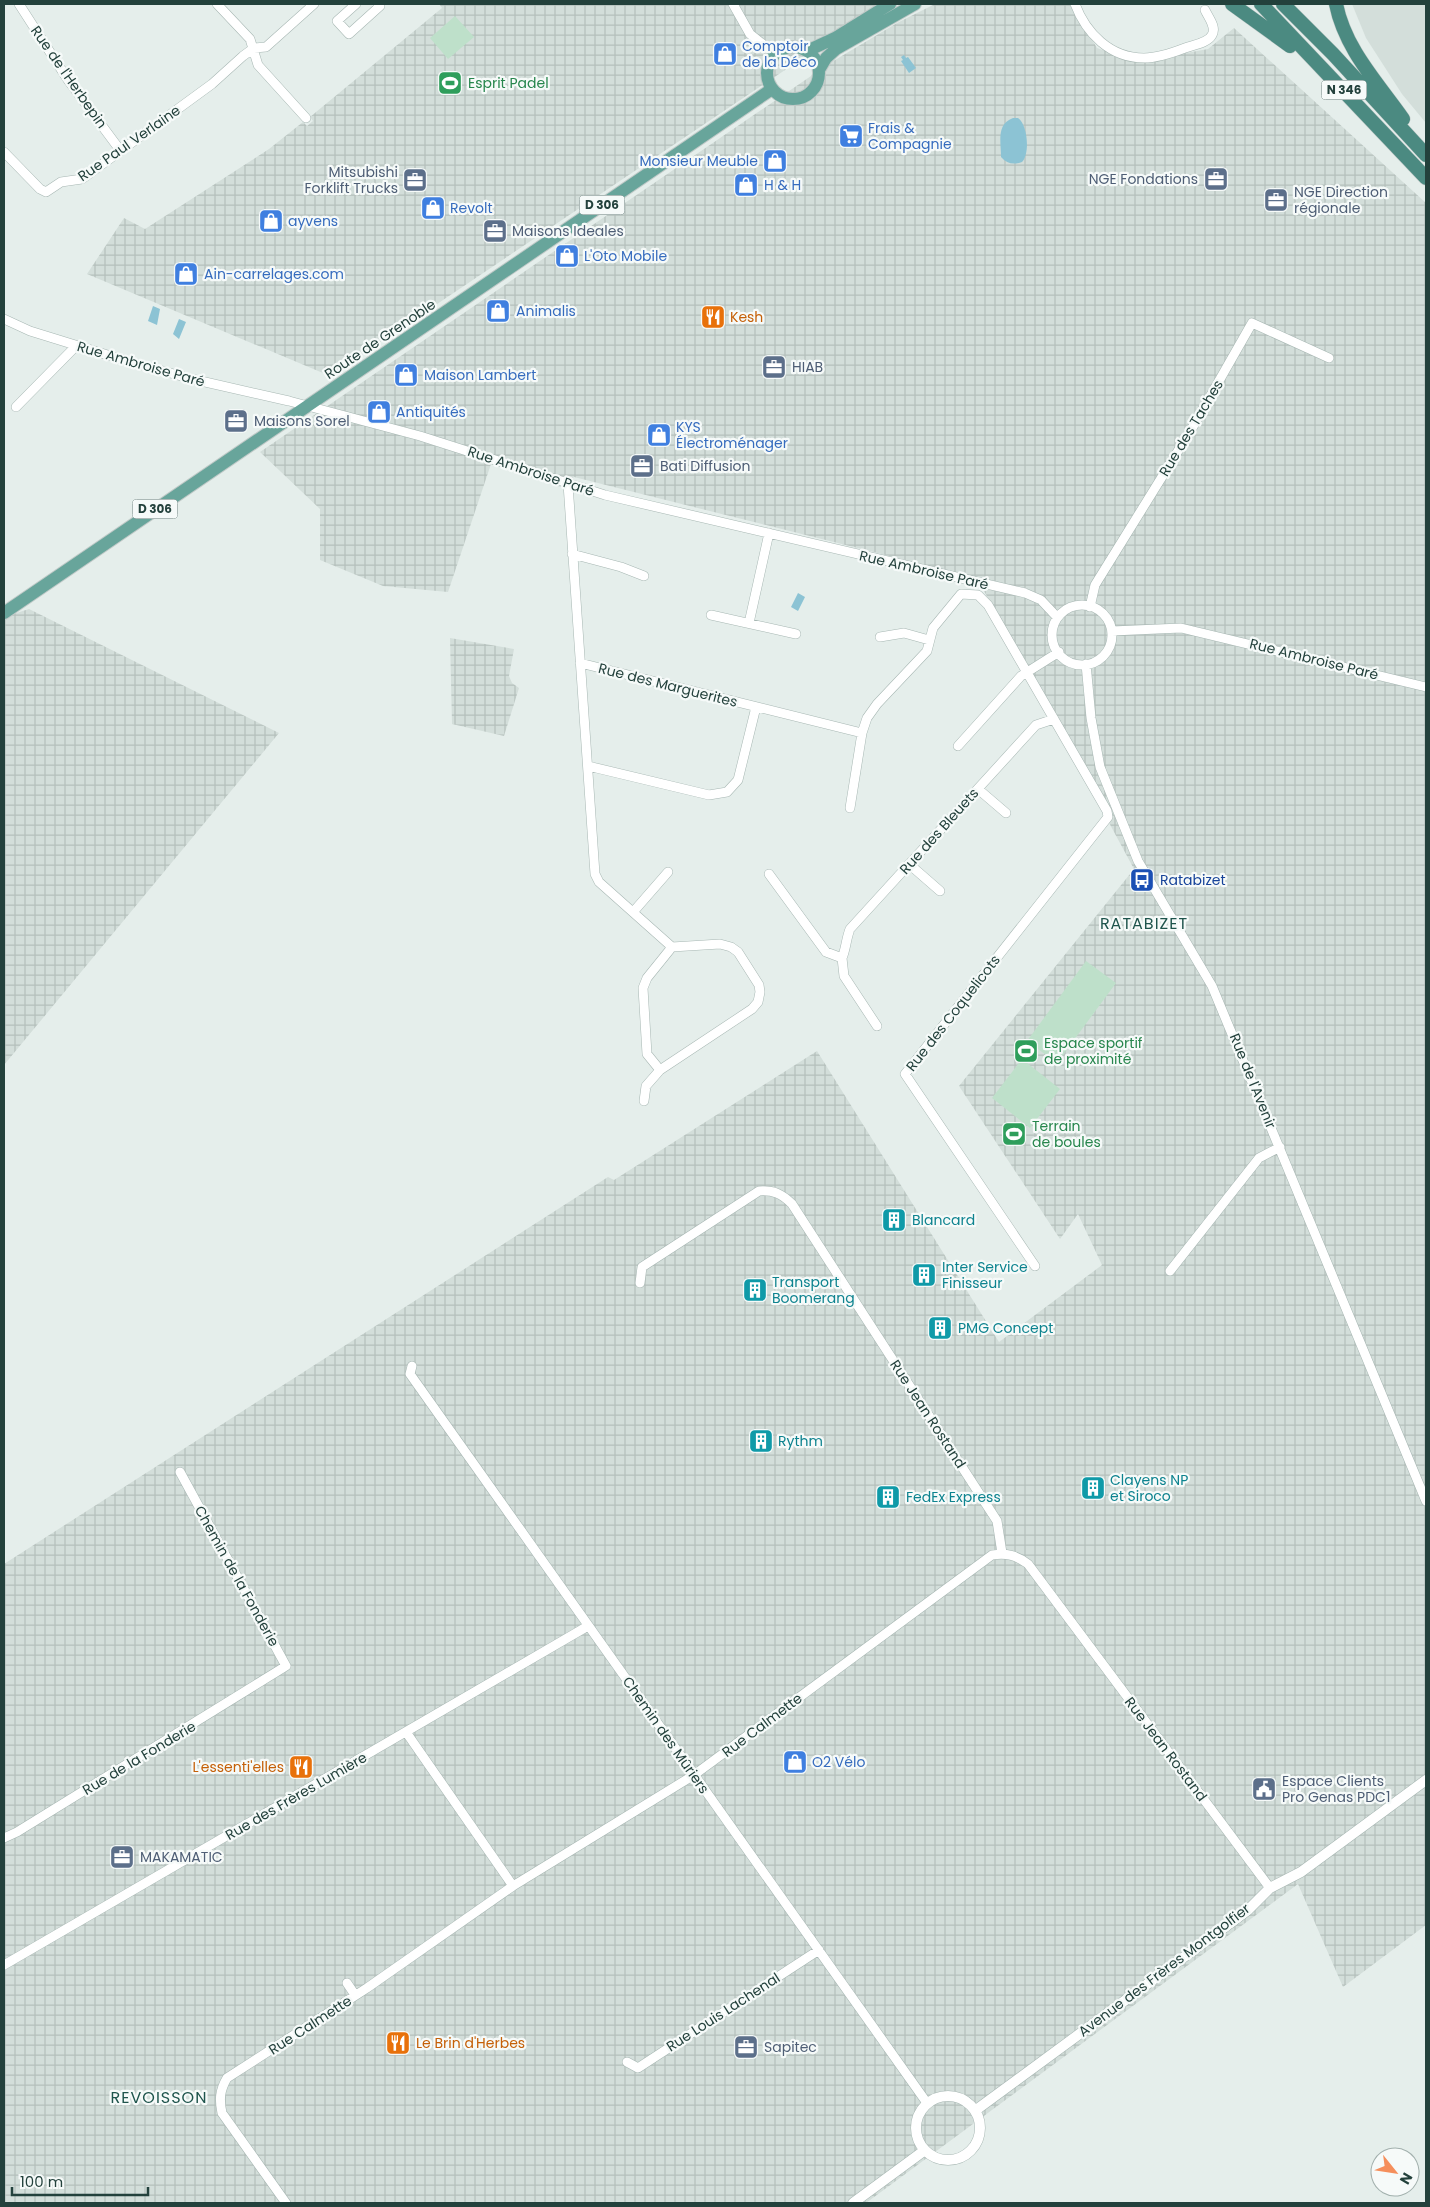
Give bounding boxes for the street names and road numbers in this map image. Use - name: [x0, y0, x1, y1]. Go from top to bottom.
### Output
- street label: Rue de l'Herbepin: [26, 22, 112, 132]
- road number: N 346: [1322, 80, 1366, 100]
- street label: Rue Paul Verlaine: [74, 100, 185, 186]
- road number: D 306: [580, 196, 624, 214]
- street label: Route de Grenoble: [320, 294, 440, 384]
- street label: Rue Ambroise Paré: [75, 336, 208, 392]
- street label: Rue des Taches: [1154, 376, 1228, 480]
- street label: Rue Ambroise Paré: [465, 441, 597, 501]
- road number: D 306: [132, 499, 178, 518]
- street label: Rue Ambroise Paré: [857, 545, 991, 595]
- street label: Rue Ambroise Paré: [1248, 633, 1381, 685]
- street label: Rue des Marguerites: [596, 658, 740, 712]
- street label: Rue des Bleuets: [895, 783, 983, 879]
- street label: Rue des Coquelicots: [901, 951, 1005, 1075]
- street label: Rue de l'Avenir: [1225, 1030, 1281, 1132]
- street label: Rue Jean Rostand: [885, 1356, 971, 1472]
- street label: Chemin de la Fonderie: [190, 1502, 284, 1650]
- street label: Chemin des Mûriers: [618, 1672, 714, 1798]
- street label: Rue Calmette: [718, 1688, 806, 1762]
- street label: Rue Jean Rostand: [1120, 1693, 1212, 1805]
- street label: Rue de la Fonderie: [79, 1716, 200, 1800]
- street label: Rue des Frères Lumière: [222, 1747, 371, 1845]
- street label: Avenue des Frères Montgolfier: [1074, 1899, 1254, 2041]
- street label: Rue Louis Lachenal: [662, 1968, 784, 2056]
- street label: Rue Calmette: [264, 1990, 356, 2059]

